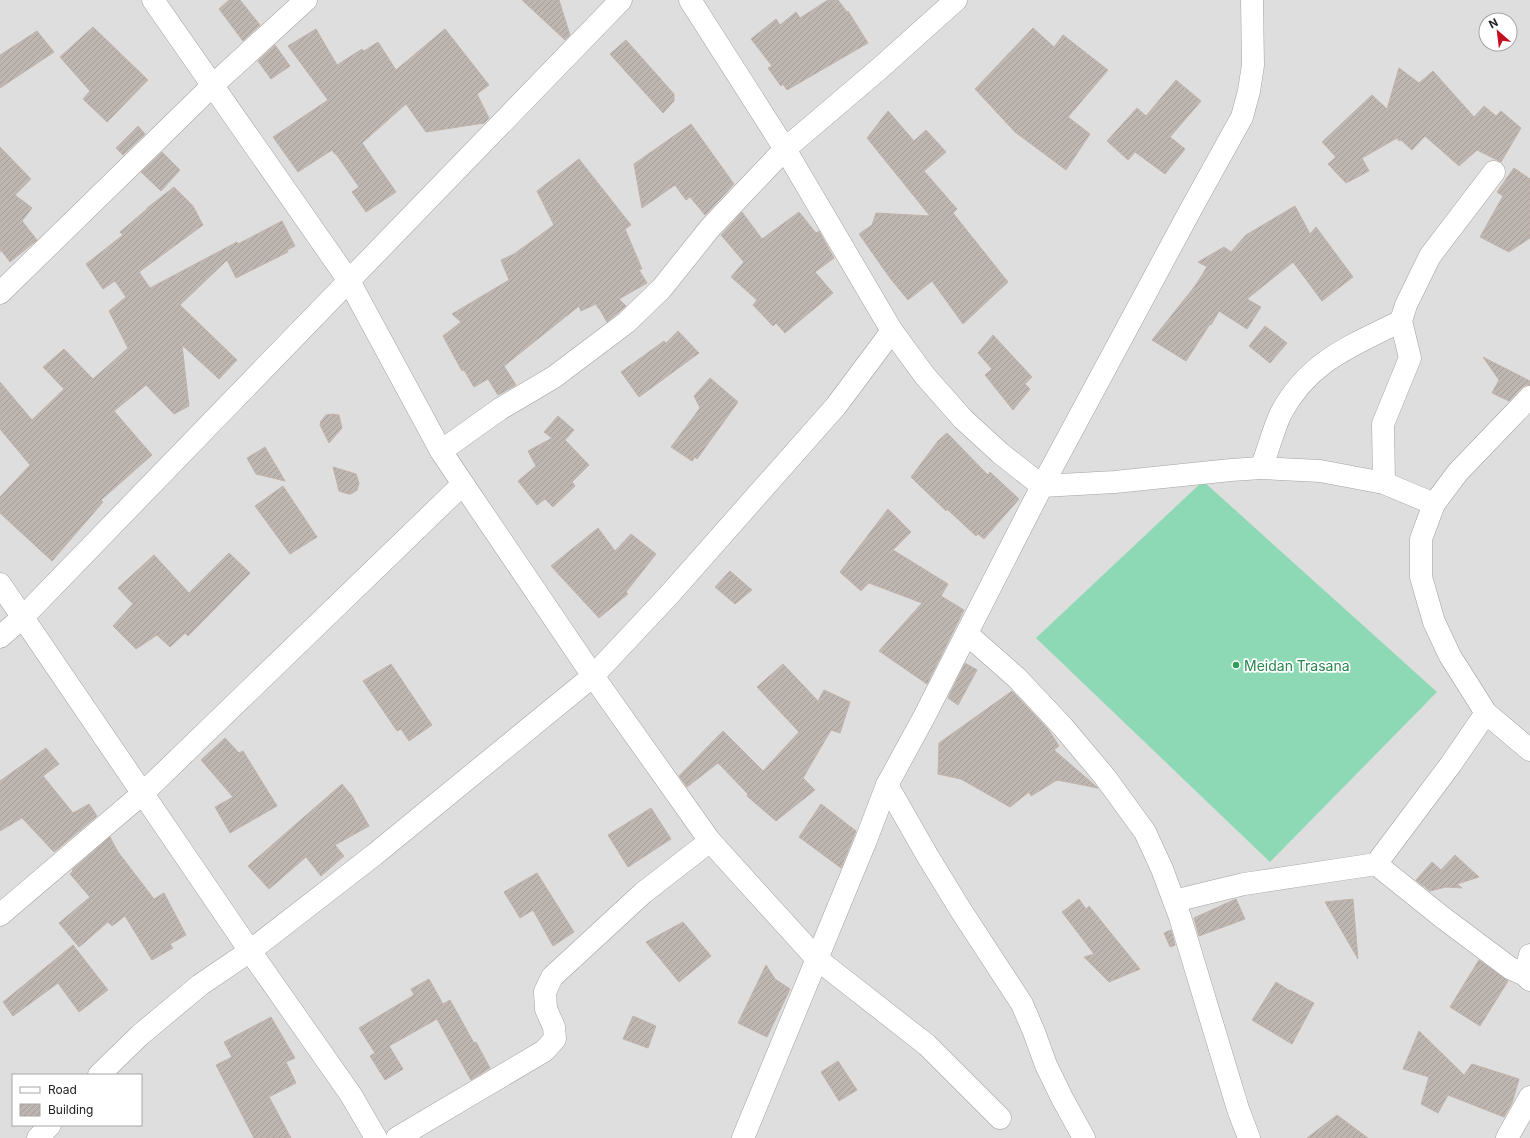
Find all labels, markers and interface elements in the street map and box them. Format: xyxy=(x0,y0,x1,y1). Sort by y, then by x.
north arrow xyxy=(1478,12,1518,52)
text: N xyxy=(1486,15,1500,31)
place label: Meidan Trasana xyxy=(1244,657,1350,674)
marker: Meidan Trasana xyxy=(1231,660,1241,670)
legend xyxy=(12,1074,142,1126)
text: Road xyxy=(48,1082,77,1097)
text: Building xyxy=(48,1102,93,1117)

